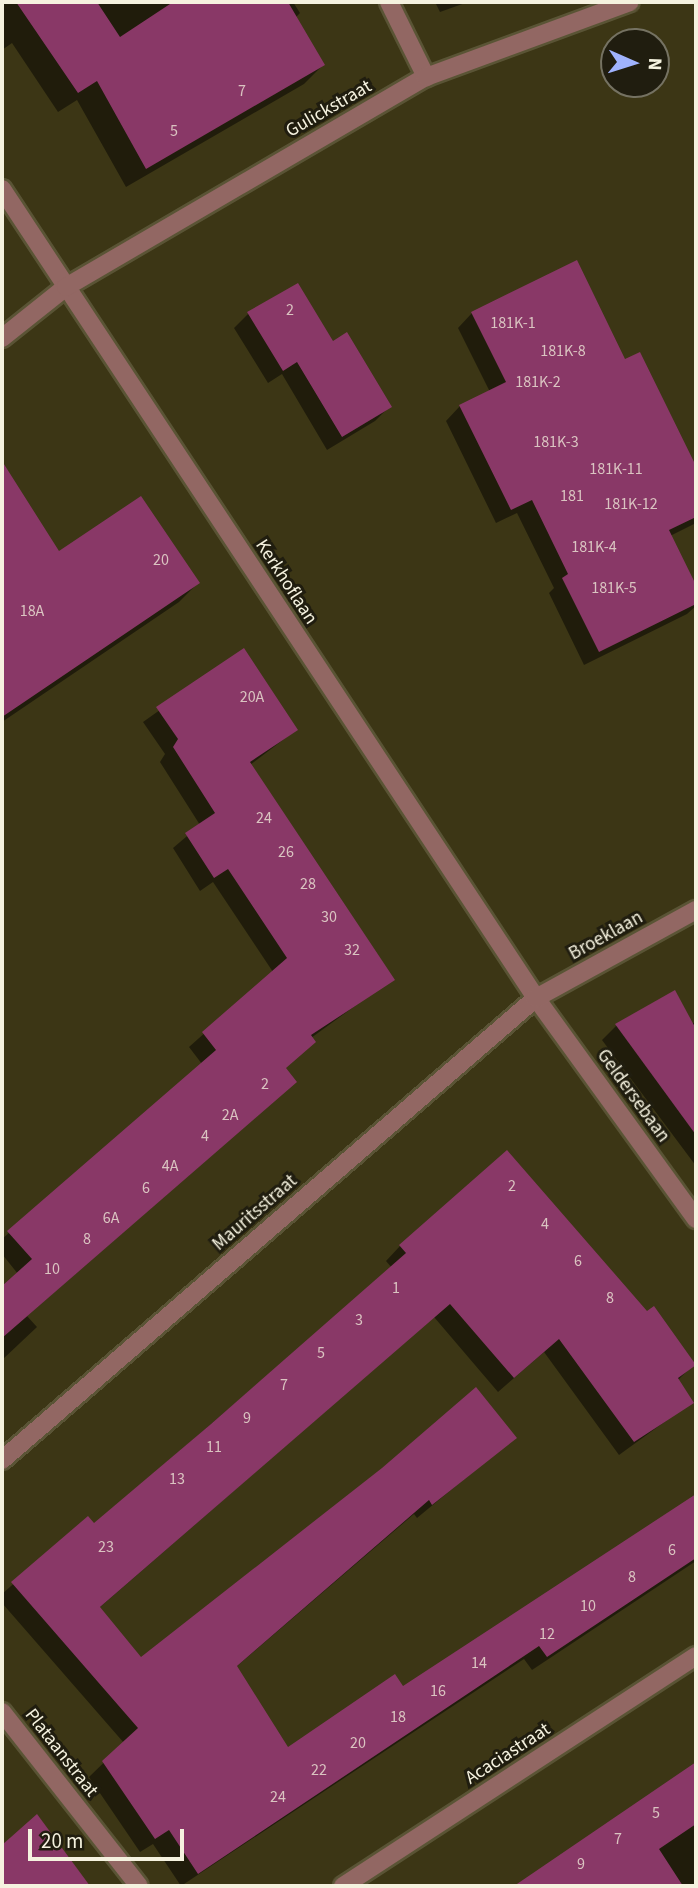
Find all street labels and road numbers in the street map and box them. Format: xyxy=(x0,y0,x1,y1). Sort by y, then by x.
street label: Gulickstraat xyxy=(282,75,376,143)
street label: Kerkhoflaan xyxy=(250,535,322,629)
street label: Broeklaan xyxy=(565,906,647,966)
street label: Geldersebaan xyxy=(592,1045,674,1147)
street label: Mauritsstraat xyxy=(208,1170,302,1256)
street label: Plataanstraat xyxy=(19,1704,103,1802)
street label: Acaciastraat xyxy=(461,1718,555,1790)

